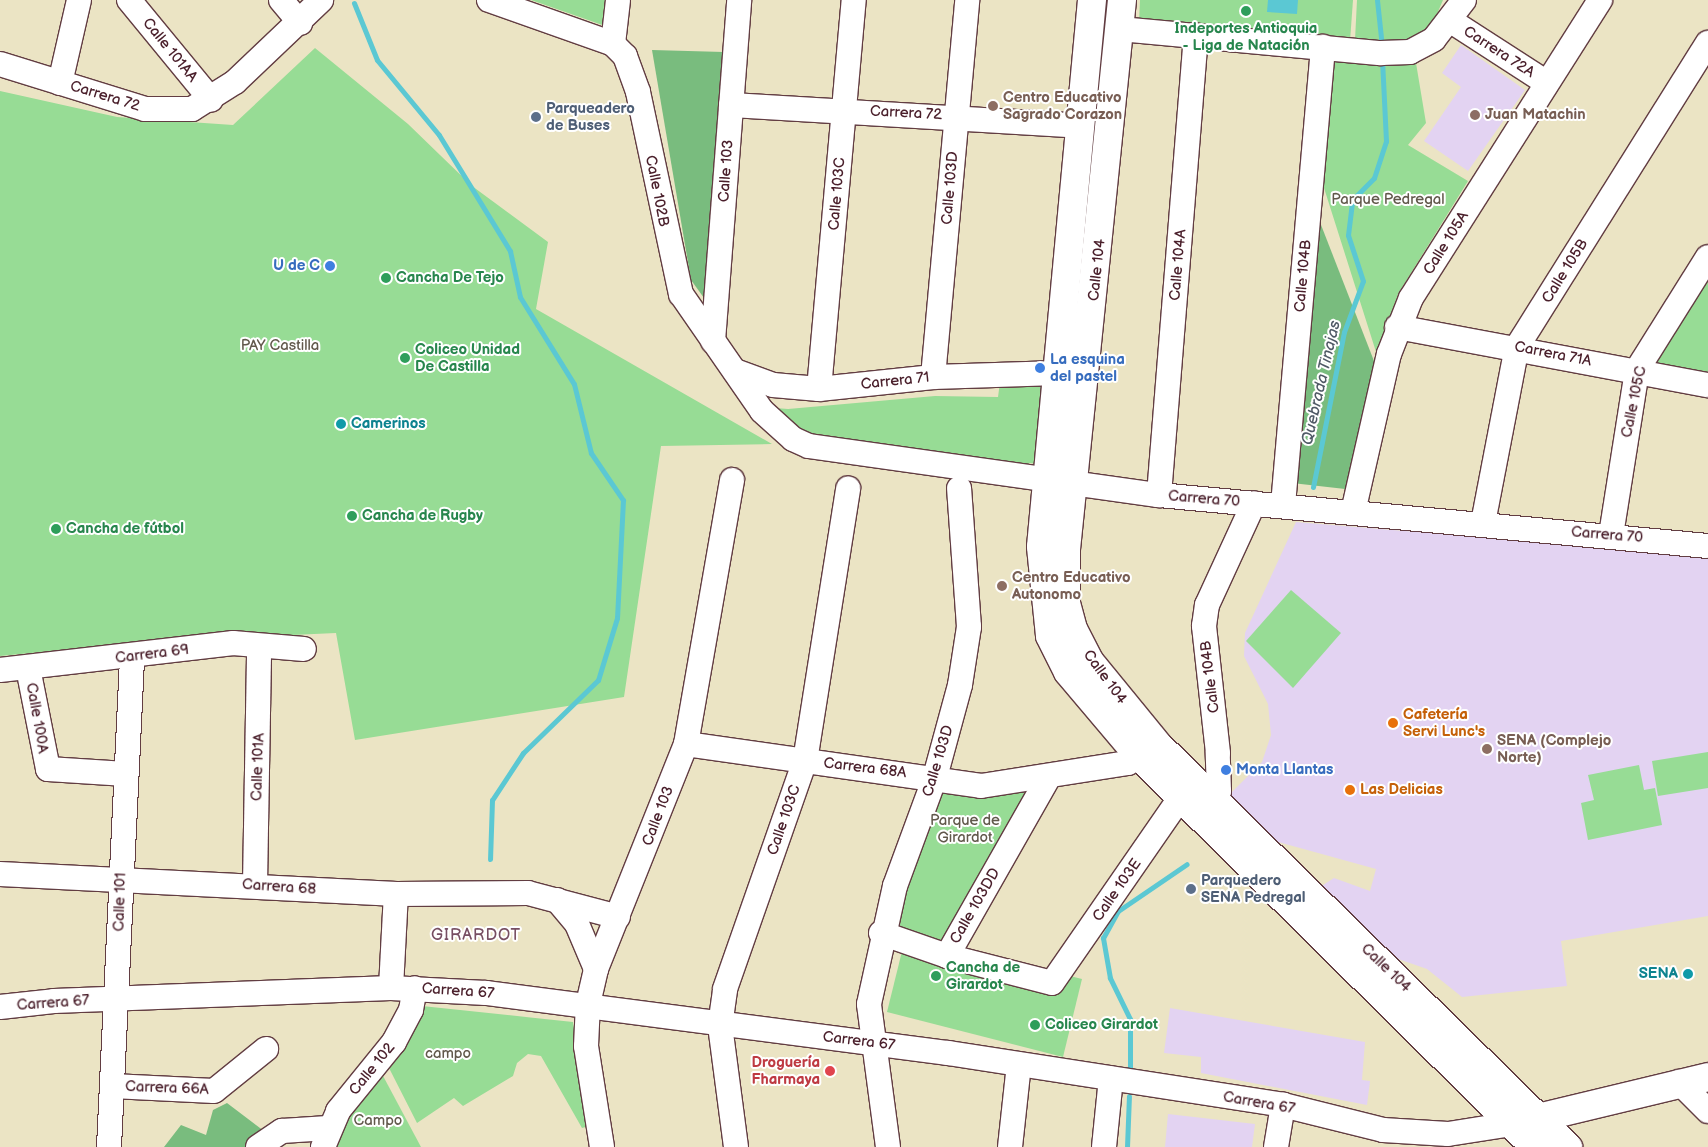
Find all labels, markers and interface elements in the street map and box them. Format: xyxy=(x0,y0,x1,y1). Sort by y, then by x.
marker: Indeportes Antioquia - Liga de Natación xyxy=(1240,5,1252,17)
street label: Calle 101AA xyxy=(139,14,201,86)
place label: Indeportes Antioquia - Liga de Natación xyxy=(1175,19,1317,54)
street label: Carrera 72A xyxy=(1460,22,1538,82)
street label: Carrera 72 xyxy=(68,77,142,115)
place label: Centro Educativo Sagrado Corazon xyxy=(1003,88,1122,123)
place label: Parqueadero de Buses xyxy=(546,99,635,134)
marker: Centro Educativo Sagrado Corazon xyxy=(987,100,999,112)
street label: Carrera 72 xyxy=(869,102,943,124)
place label: Juan Matachin xyxy=(1485,106,1586,124)
marker: Juan Matachin xyxy=(1469,109,1481,121)
marker: Parqueadero de Buses xyxy=(530,111,542,123)
street label: Calle 103 xyxy=(715,139,737,203)
street label: Calle 103D xyxy=(938,151,962,225)
street label: Calle 102B xyxy=(641,154,673,228)
street label: Calle 103C xyxy=(825,157,849,231)
park label: Parque Pedregal xyxy=(1331,191,1445,209)
street label: Calle 105A xyxy=(1420,208,1472,278)
street label: Calle 104A xyxy=(1166,229,1190,301)
street label: Calle 105B xyxy=(1538,236,1592,306)
street label: Calle 104 xyxy=(1085,238,1109,302)
street label: Calle 104B xyxy=(1291,239,1315,313)
place label: U de C xyxy=(273,257,320,275)
marker: U de C xyxy=(324,260,336,272)
place label: Cancha De Tejo xyxy=(396,269,504,287)
marker: Cancha De Tejo xyxy=(380,272,392,284)
water label: Quebrada Tinajas xyxy=(1298,319,1346,447)
park label: PAY Castilla xyxy=(241,337,319,355)
street label: Carrera 71A xyxy=(1513,338,1593,370)
place label: Coliceo Unidad De Castilla xyxy=(415,340,520,375)
place label: La esquina del pastel xyxy=(1050,350,1125,385)
marker: Coliceo Unidad De Castilla xyxy=(399,352,411,364)
marker: La esquina del pastel xyxy=(1034,362,1046,374)
street label: Calle 105C xyxy=(1618,365,1650,439)
street label: Carrera 71 xyxy=(860,368,930,394)
place label: Camerinos xyxy=(351,415,426,433)
marker: Camerinos xyxy=(335,418,347,430)
street label: Carrera 70 xyxy=(1167,487,1241,511)
place label: Cancha de Rugby xyxy=(362,507,483,525)
marker: Cancha de Rugby xyxy=(346,510,358,522)
place label: Cancha de fútbol xyxy=(66,520,184,538)
marker: Cancha de fútbol xyxy=(50,523,62,535)
street label: Carrera 70 xyxy=(1570,523,1644,547)
place label: Centro Educativo Autonomo xyxy=(1012,568,1130,603)
marker: Centro Educativo Autonomo xyxy=(996,580,1008,592)
street label: Calle 104B xyxy=(1197,640,1223,714)
street label: Carrera 69 xyxy=(114,641,190,667)
street label: Calle 104 xyxy=(1079,646,1131,708)
street label: Calle 100A xyxy=(22,681,52,755)
place label: Cafetería Servi Lunc's xyxy=(1403,705,1485,740)
marker: Cafetería Servi Lunc's xyxy=(1387,717,1399,729)
street label: Calle 103D xyxy=(919,723,957,799)
place label: SENA (Complejo Norte) xyxy=(1497,731,1611,766)
street label: Calle 101A xyxy=(248,733,268,801)
marker: SENA (Complejo Norte) xyxy=(1481,743,1493,755)
street label: Carrera 68A xyxy=(823,754,907,782)
place label: Monta Llantas xyxy=(1236,761,1333,779)
marker: Monta Llantas xyxy=(1220,764,1232,776)
place label: Las Delicias xyxy=(1360,781,1443,799)
street label: Calle 103C xyxy=(764,782,804,858)
street label: Calle 103 xyxy=(638,784,678,848)
marker: Las Delicias xyxy=(1344,784,1356,796)
park label: Parque de Girardot xyxy=(930,811,1000,846)
street label: Calle 103E xyxy=(1089,855,1145,925)
street label: Calle 103DD xyxy=(946,865,1004,947)
place label: Parquedero SENA Pedregal xyxy=(1201,871,1306,906)
street label: Calle 101 xyxy=(110,872,130,932)
street label: Carrera 68 xyxy=(241,875,317,899)
marker: Parquedero SENA Pedregal xyxy=(1185,883,1197,895)
district label: GIRARDOT xyxy=(430,926,522,946)
street label: Calle 104 xyxy=(1357,940,1415,996)
place label: Cancha de Girardot xyxy=(946,958,1020,993)
place label: SENA xyxy=(1639,965,1678,983)
marker: SENA xyxy=(1682,968,1694,980)
marker: Cancha de Girardot xyxy=(930,970,942,982)
street label: Carrera 67 xyxy=(421,979,495,1003)
street label: Carrera 67 xyxy=(16,991,90,1015)
place label: Coliceo Girardot xyxy=(1045,1016,1158,1034)
marker: Coliceo Girardot xyxy=(1029,1019,1041,1031)
street label: Carrera 67 xyxy=(822,1028,896,1054)
street label: Calle 102 xyxy=(345,1039,399,1099)
park label: campo xyxy=(425,1045,471,1063)
place label: Droguería Fharmaya xyxy=(751,1053,820,1088)
marker: Droguería Fharmaya xyxy=(824,1065,836,1077)
street label: Carrera 66A xyxy=(125,1078,209,1098)
street label: Carrera 67 xyxy=(1222,1088,1296,1118)
park label: Campo xyxy=(354,1112,402,1130)

